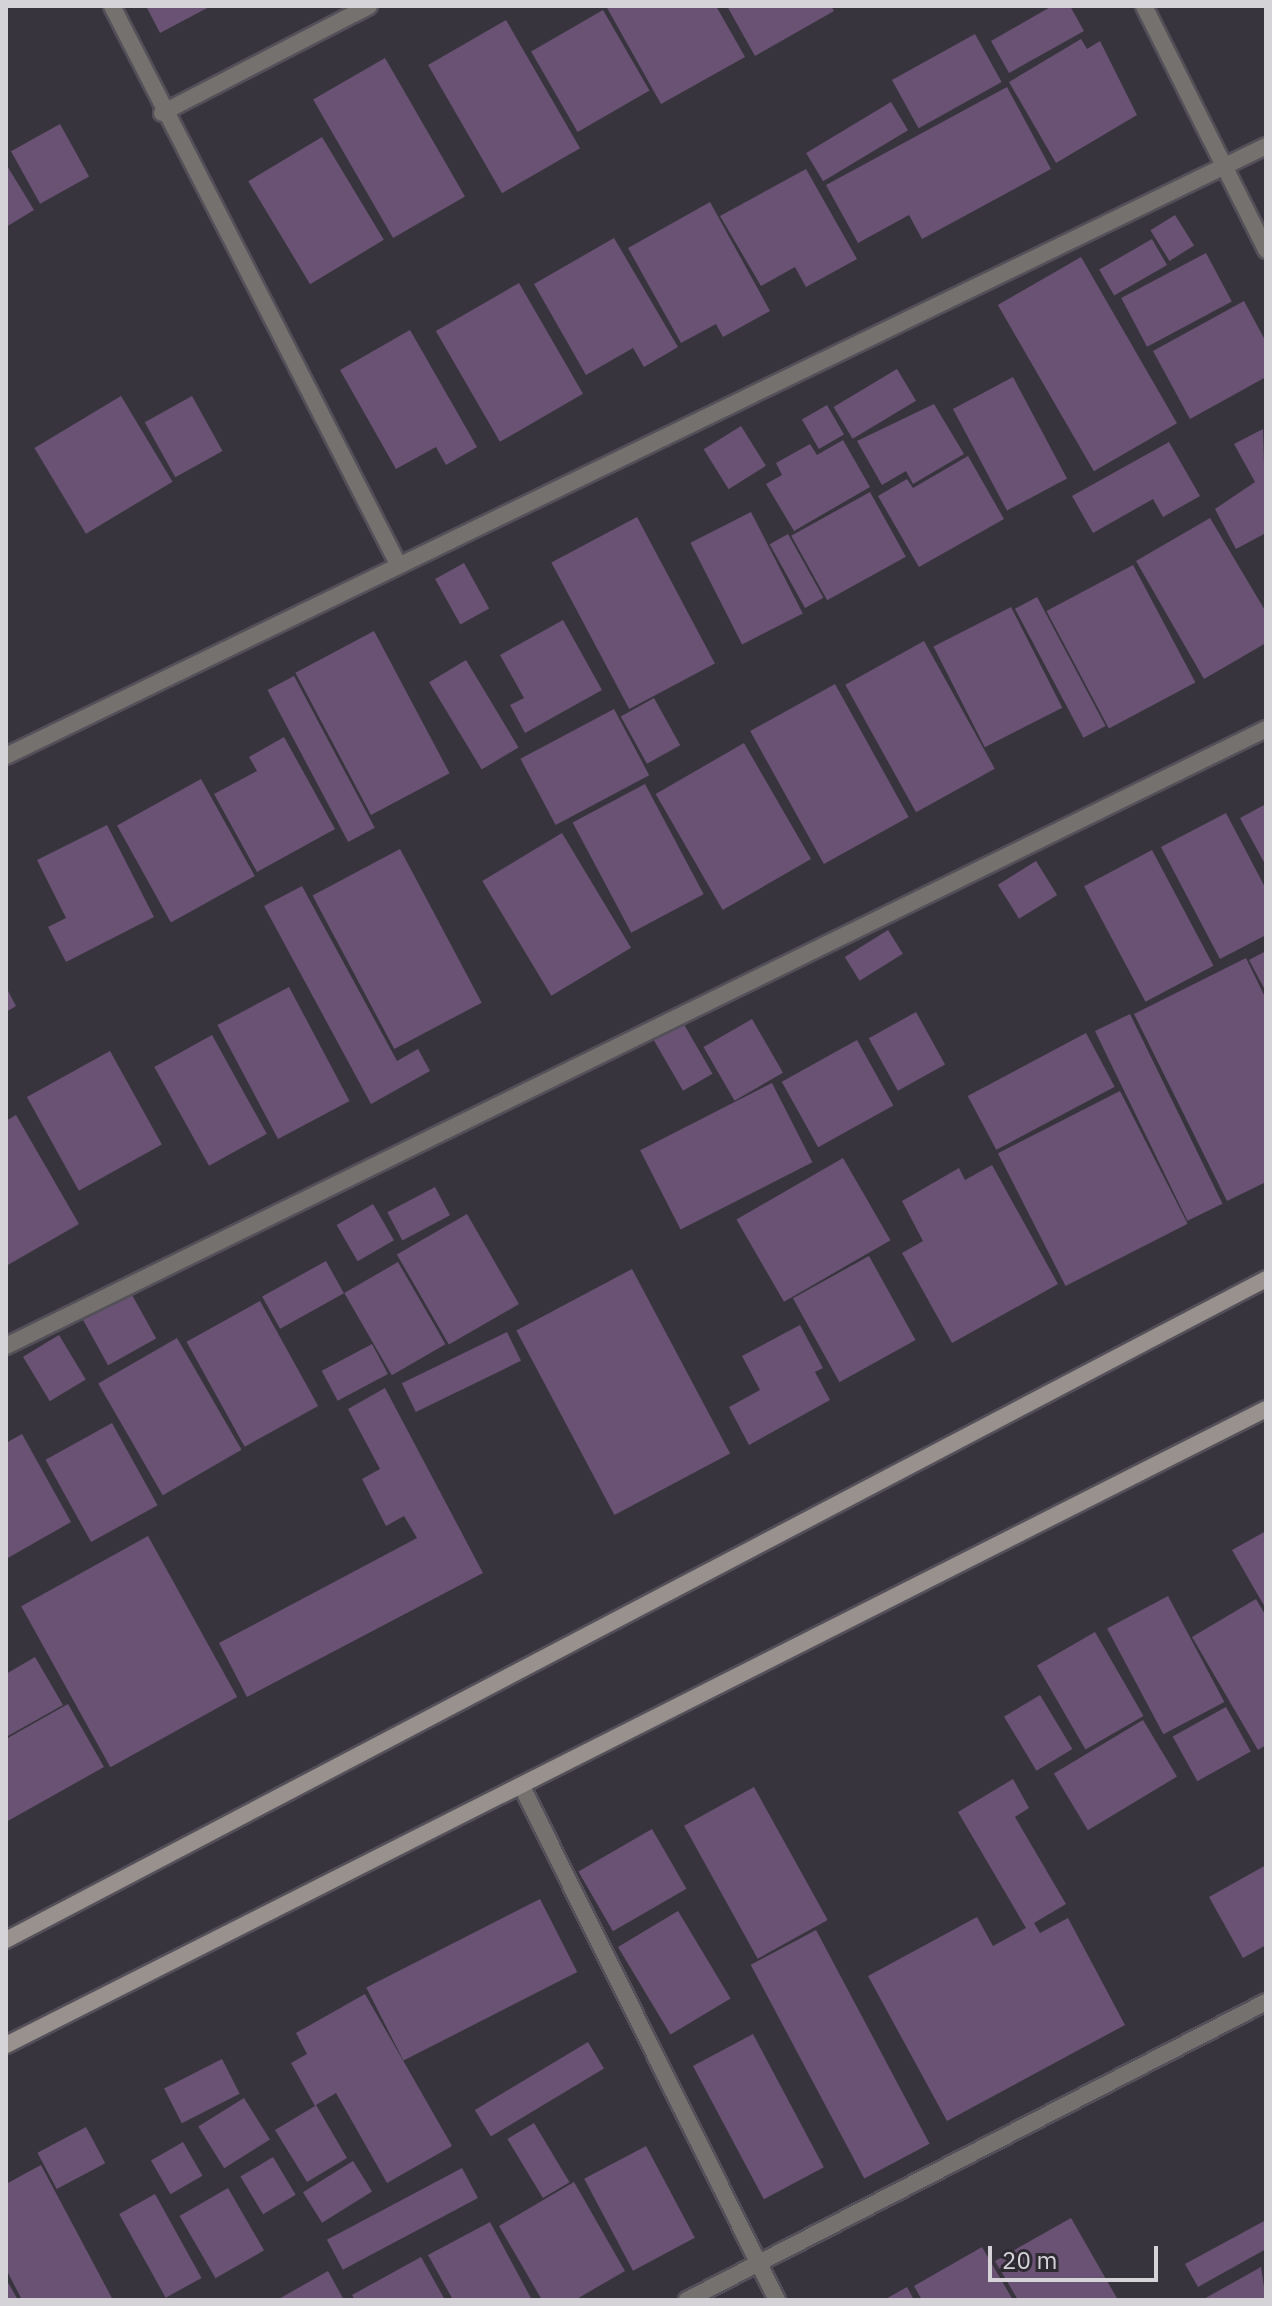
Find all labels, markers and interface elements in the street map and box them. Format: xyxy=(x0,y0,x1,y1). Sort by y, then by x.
scale bar xyxy=(992,2230,1162,2280)
text: 20 m xyxy=(1002,2244,1057,2276)

